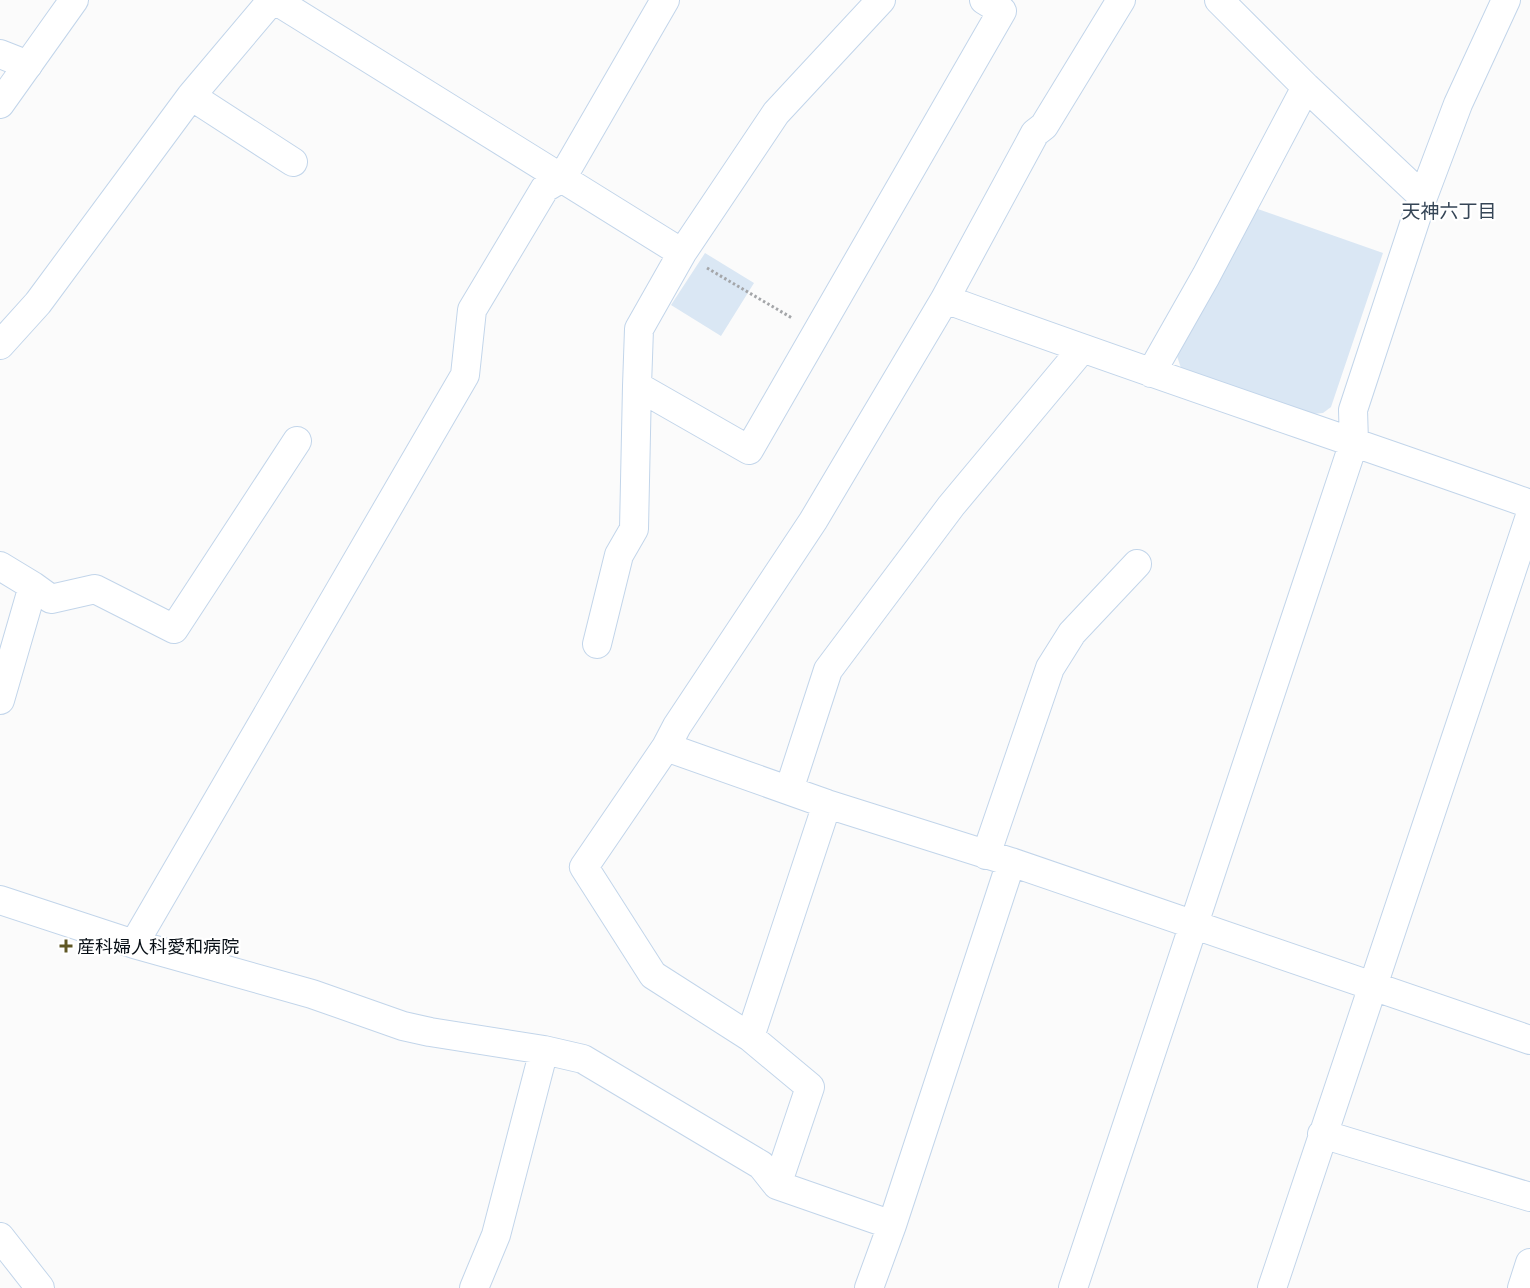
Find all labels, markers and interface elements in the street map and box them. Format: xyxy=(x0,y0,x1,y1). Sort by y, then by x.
district label: 天神六丁目 xyxy=(1401,199,1497,223)
place label: 産科婦人科愛和病院 xyxy=(77,935,239,958)
marker: 産科婦人科愛和病院 xyxy=(59,939,73,953)

